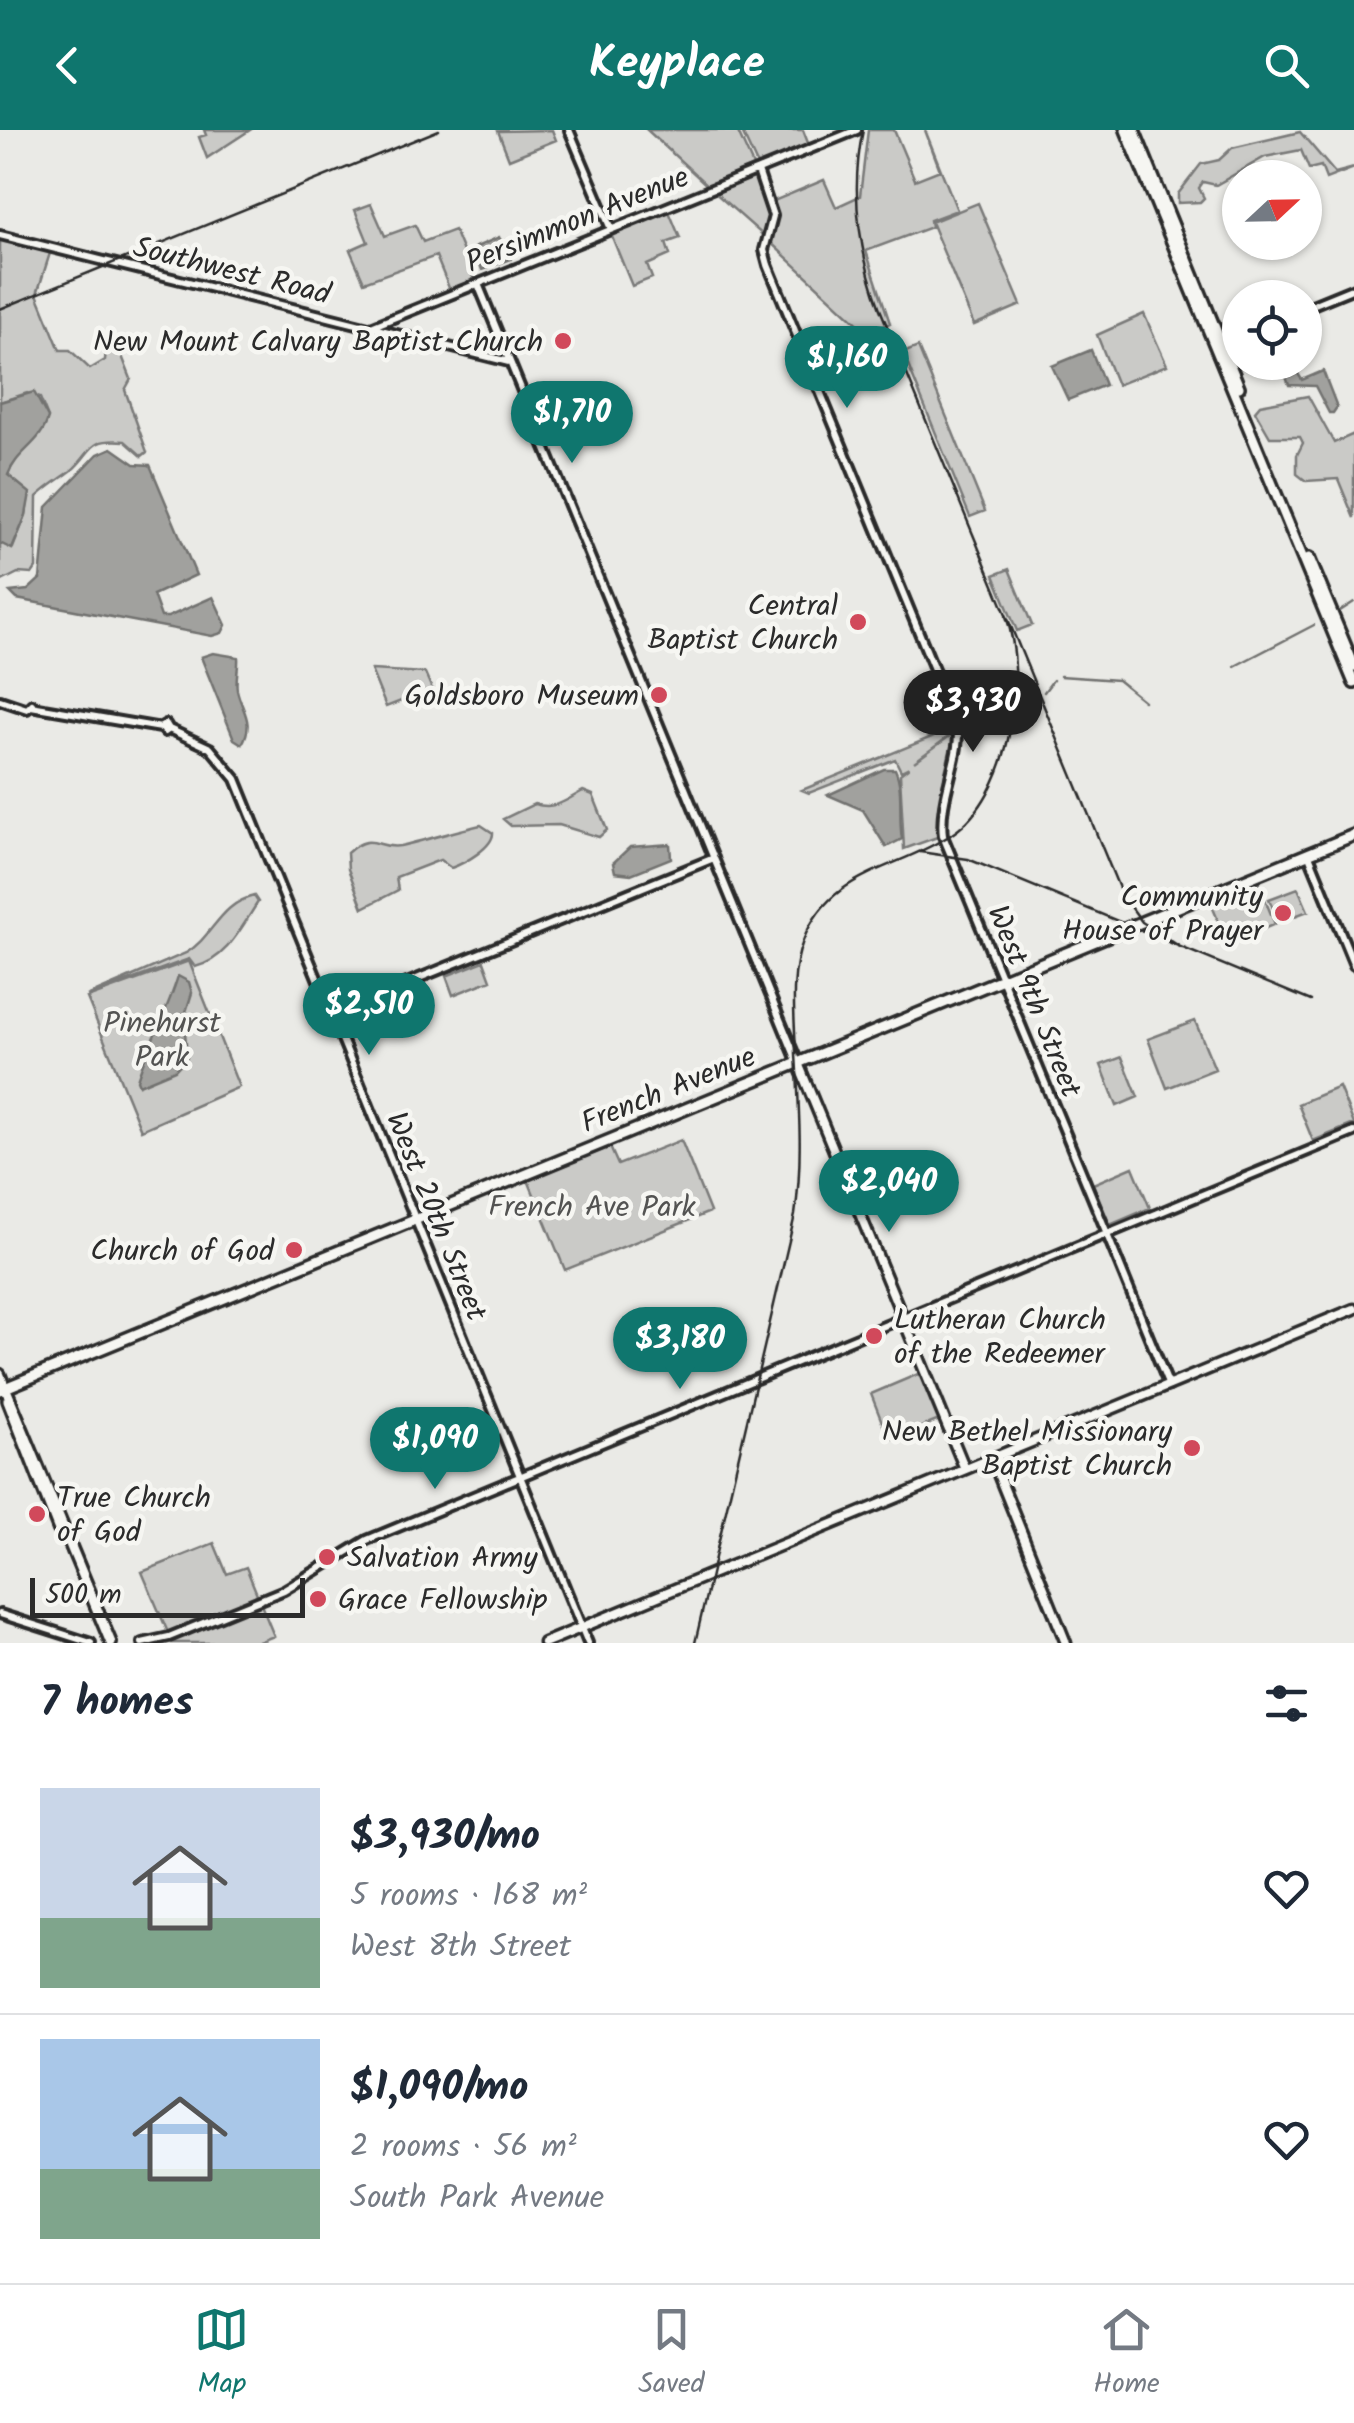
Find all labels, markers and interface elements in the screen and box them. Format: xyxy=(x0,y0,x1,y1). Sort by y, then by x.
text: Keyplace xyxy=(589,29,765,101)
icon: back xyxy=(40,38,95,93)
icon: search xyxy=(1259,38,1314,93)
street label: Persimmon Avenue xyxy=(459,154,697,288)
north arrow xyxy=(1222,160,1322,260)
map controls xyxy=(1222,160,1322,380)
street label: Southwest Road xyxy=(128,224,336,320)
button: locate xyxy=(1222,280,1322,380)
place label: New Mount Calvary Baptist Church xyxy=(93,319,543,367)
pin: $1,160 xyxy=(766,326,928,411)
marker: New Mount Calvary Baptist Church xyxy=(552,330,574,352)
text: $1,160 xyxy=(807,333,887,384)
pin: $1,710 xyxy=(491,381,653,466)
text: $1,710 xyxy=(533,388,611,439)
place label: Central Baptist Church xyxy=(647,583,838,665)
marker: Central Baptist Church xyxy=(847,611,869,633)
pin: $3,930 xyxy=(892,670,1054,755)
place label: Goldsboro Museum xyxy=(404,673,639,721)
text: $3,930 xyxy=(926,677,1020,728)
marker: Goldsboro Museum xyxy=(648,684,670,706)
place label: Community House of Prayer xyxy=(1062,874,1265,956)
street label: West 9th Street xyxy=(973,898,1094,1106)
marker: Community House of Prayer xyxy=(1272,902,1294,924)
pin: $2,510 xyxy=(288,973,450,1058)
text: $2,510 xyxy=(325,980,413,1031)
park label: Pinehurst Park xyxy=(103,1000,221,1082)
street label: French Avenue xyxy=(574,1034,763,1148)
street label: West 20th Street xyxy=(371,1105,499,1329)
pin: $2,040 xyxy=(808,1150,970,1235)
text: $2,040 xyxy=(841,1157,937,1208)
park label: French Ave Park xyxy=(488,1184,697,1232)
place label: Church of God xyxy=(90,1228,275,1276)
marker: Church of God xyxy=(283,1239,305,1261)
place label: Lutheran Church of the Redeemer xyxy=(894,1297,1106,1379)
pin: $3,180 xyxy=(599,1307,761,1392)
text: $3,180 xyxy=(635,1314,725,1365)
marker: Lutheran Church of the Redeemer xyxy=(863,1325,885,1347)
pin: $1,090 xyxy=(354,1407,516,1492)
place label: New Bethel Missionary Baptist Church xyxy=(882,1409,1173,1491)
text: $1,090 xyxy=(392,1414,478,1465)
marker: New Bethel Missionary Baptist Church xyxy=(1181,1437,1203,1459)
place label: True Church of God xyxy=(57,1475,211,1557)
marker: True Church of God xyxy=(26,1503,48,1525)
place label: Salvation Army xyxy=(347,1535,538,1583)
marker: Salvation Army xyxy=(316,1546,338,1568)
scale bar xyxy=(30,1573,305,1618)
text: 500 m xyxy=(45,1573,122,1618)
place label: Grace Fellowship xyxy=(338,1577,547,1625)
marker: Grace Fellowship xyxy=(307,1588,329,1610)
text: 7 homes xyxy=(40,1670,193,1737)
icon: filters xyxy=(1259,1676,1314,1731)
text: $3,930/mo xyxy=(350,1804,540,1871)
icon: home xyxy=(120,1828,240,1948)
icon: heart xyxy=(1259,1861,1314,1916)
text: 5 rooms · 168 m² xyxy=(350,1871,587,1922)
text: West 8th Street xyxy=(350,1922,571,1973)
text: $1,090/mo xyxy=(350,2055,528,2122)
icon: home xyxy=(120,2079,240,2199)
icon: heart xyxy=(1259,2112,1314,2167)
text: 2 rooms · 56 m² xyxy=(350,2122,577,2173)
text: South Park Avenue xyxy=(350,2173,604,2224)
tab: Map xyxy=(194,2302,249,2407)
tab: Saved xyxy=(638,2302,705,2407)
tab: Home xyxy=(1093,2302,1160,2407)

